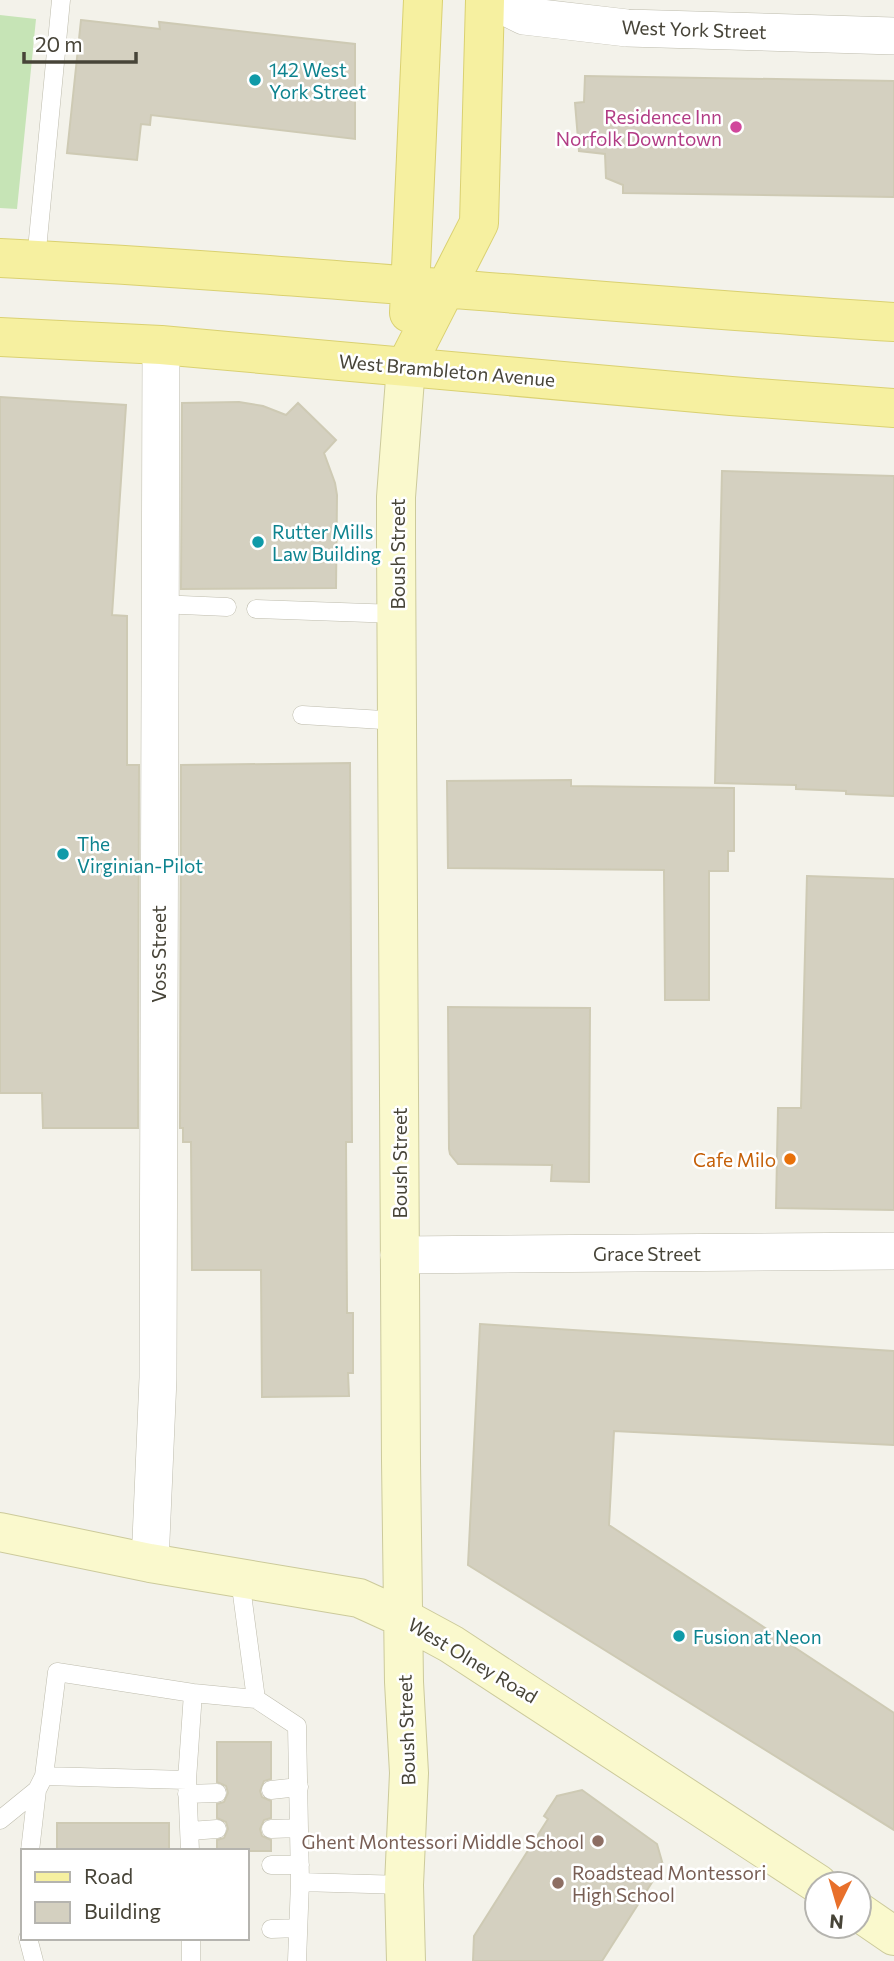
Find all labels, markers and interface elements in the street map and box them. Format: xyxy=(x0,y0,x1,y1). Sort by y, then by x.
street label: West York Street xyxy=(621,15,767,43)
scale bar xyxy=(24,21,136,65)
text: 20 m xyxy=(35,31,83,56)
place label: 142 West York Street xyxy=(269,58,366,103)
marker: 142 West York Street xyxy=(247,72,263,88)
place label: Residence Inn Norfolk Downtown xyxy=(556,105,722,150)
marker: Residence Inn Norfolk Downtown xyxy=(728,119,744,135)
street label: West Brambleton Avenue xyxy=(338,349,556,391)
street label: Boush Street xyxy=(386,498,409,610)
place label: Rutter Mills Law Building xyxy=(272,520,381,565)
marker: Rutter Mills Law Building xyxy=(250,534,266,550)
place label: The Virginian-Pilot xyxy=(77,832,203,877)
marker: The Virginian-Pilot xyxy=(55,846,71,862)
street label: Voss Street xyxy=(147,905,170,1003)
street label: Boush Street xyxy=(388,1107,411,1219)
place label: Cafe Milo xyxy=(693,1148,776,1171)
marker: Cafe Milo xyxy=(782,1151,798,1167)
street label: Grace Street xyxy=(593,1242,701,1265)
street label: West Olney Road xyxy=(404,1612,542,1708)
place label: Fusion at Neon xyxy=(693,1625,822,1648)
marker: Fusion at Neon xyxy=(671,1628,687,1644)
street label: Boush Street xyxy=(393,1674,419,1786)
place label: Ghent Montessori Middle School xyxy=(302,1830,584,1853)
marker: Ghent Montessori Middle School xyxy=(590,1833,606,1849)
legend xyxy=(21,1849,248,1940)
place label: Roadstead Montessori High School xyxy=(572,1861,766,1906)
text: Road xyxy=(84,1863,133,1888)
north arrow xyxy=(803,1870,873,1940)
marker: Roadstead Montessori High School xyxy=(550,1875,566,1891)
text: Building xyxy=(84,1898,161,1923)
text: N xyxy=(828,1910,845,1935)

